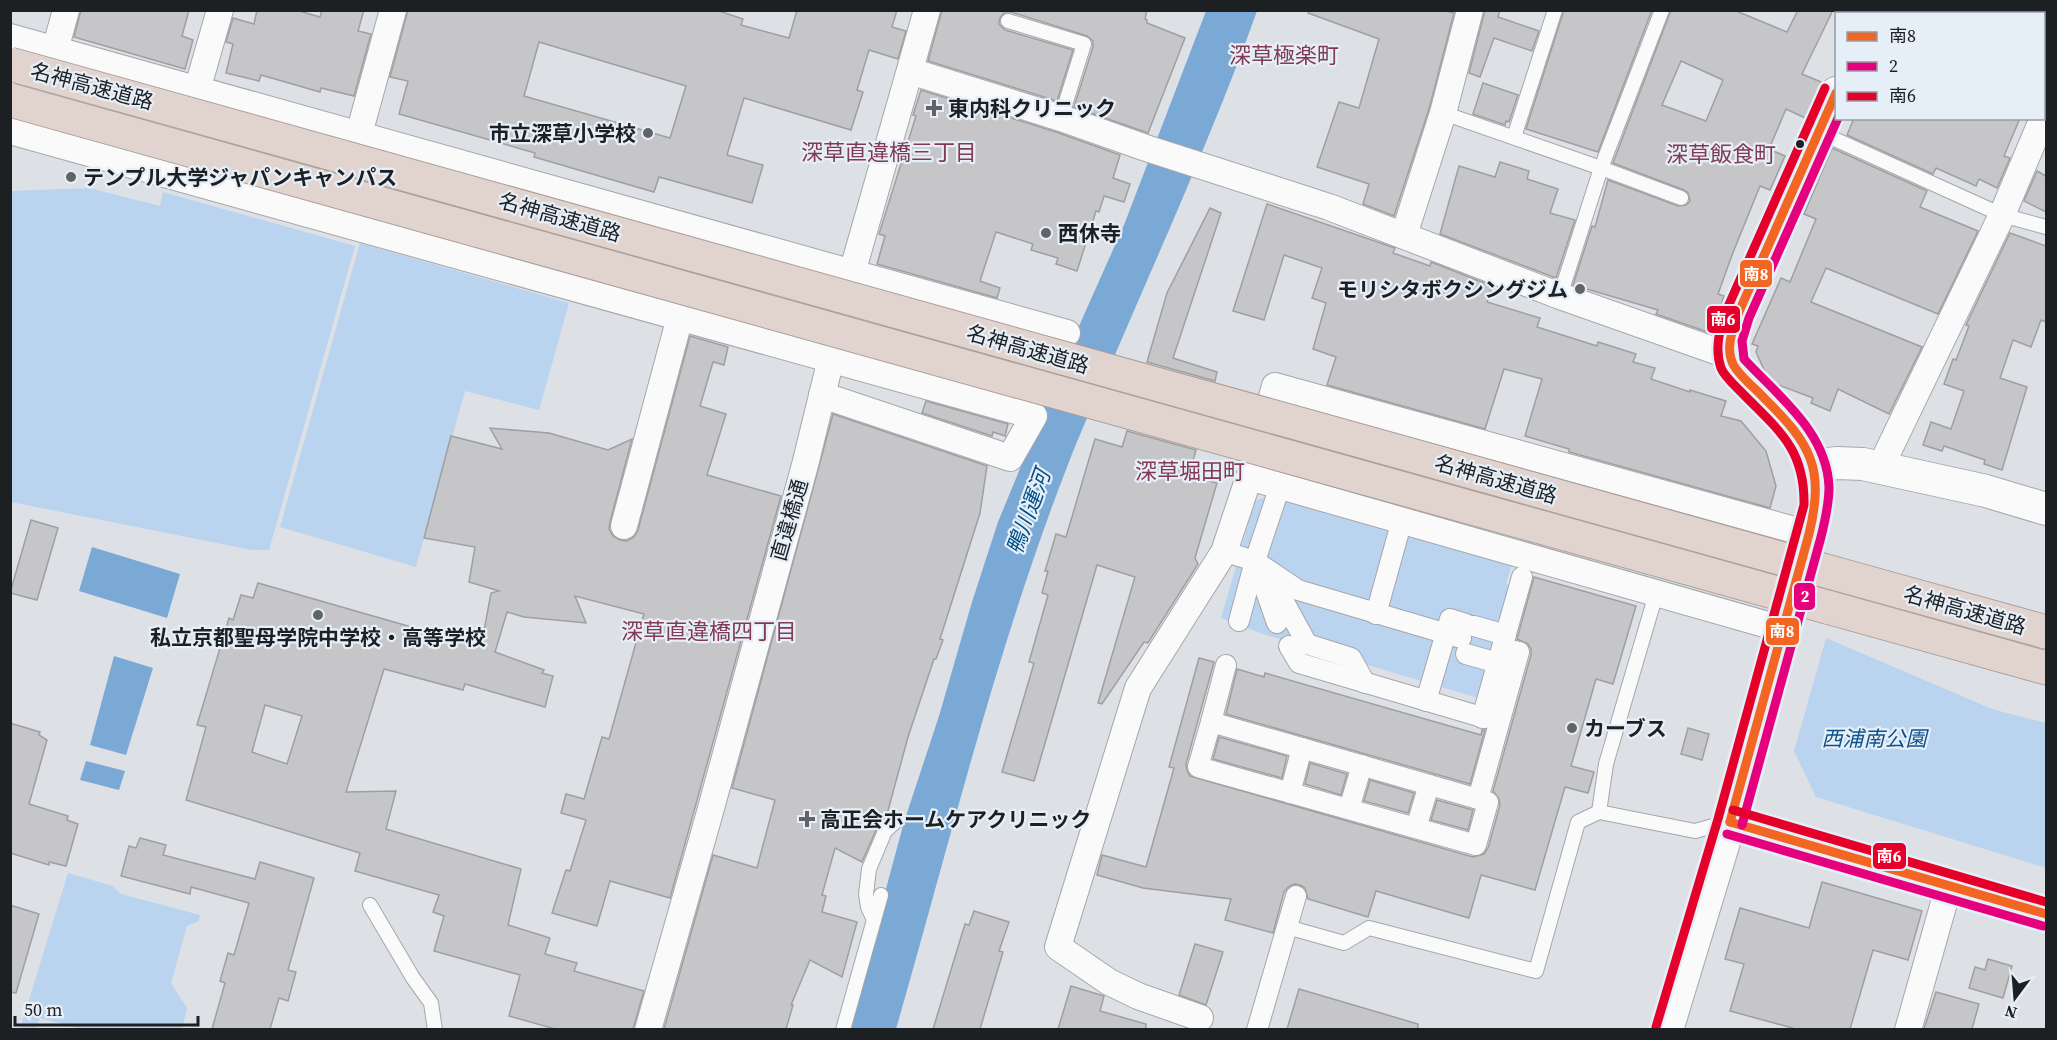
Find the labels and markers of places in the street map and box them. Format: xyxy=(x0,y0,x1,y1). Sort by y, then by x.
place label: 東内科クリニック xyxy=(948,94,1116,123)
marker: 東内科クリニック xyxy=(925,99,943,117)
place label: 市立深草小学校 xyxy=(489,119,636,148)
marker: 市立深草小学校 xyxy=(641,126,655,140)
unlabelled marker xyxy=(1794,138,1806,150)
place label: テンプル大学ジャパンキャンパス xyxy=(83,163,397,192)
marker: テンプル大学ジャパンキャンパス xyxy=(64,170,78,184)
place label: 西休寺 xyxy=(1058,219,1121,248)
marker: 西休寺 xyxy=(1039,226,1053,240)
place label: モリシタボクシングジム xyxy=(1337,275,1568,304)
marker: モリシタボクシングジム xyxy=(1573,282,1587,296)
marker: 私立京都聖母学院中学校・高等学校 xyxy=(311,608,325,622)
place label: 私立京都聖母学院中学校・高等学校 xyxy=(150,623,486,652)
place label: カーブス xyxy=(1584,714,1667,743)
marker: カーブス xyxy=(1565,721,1579,735)
place label: 高正会ホームケアクリニック xyxy=(820,805,1091,834)
marker: 高正会ホームケアクリニック xyxy=(798,810,816,828)

